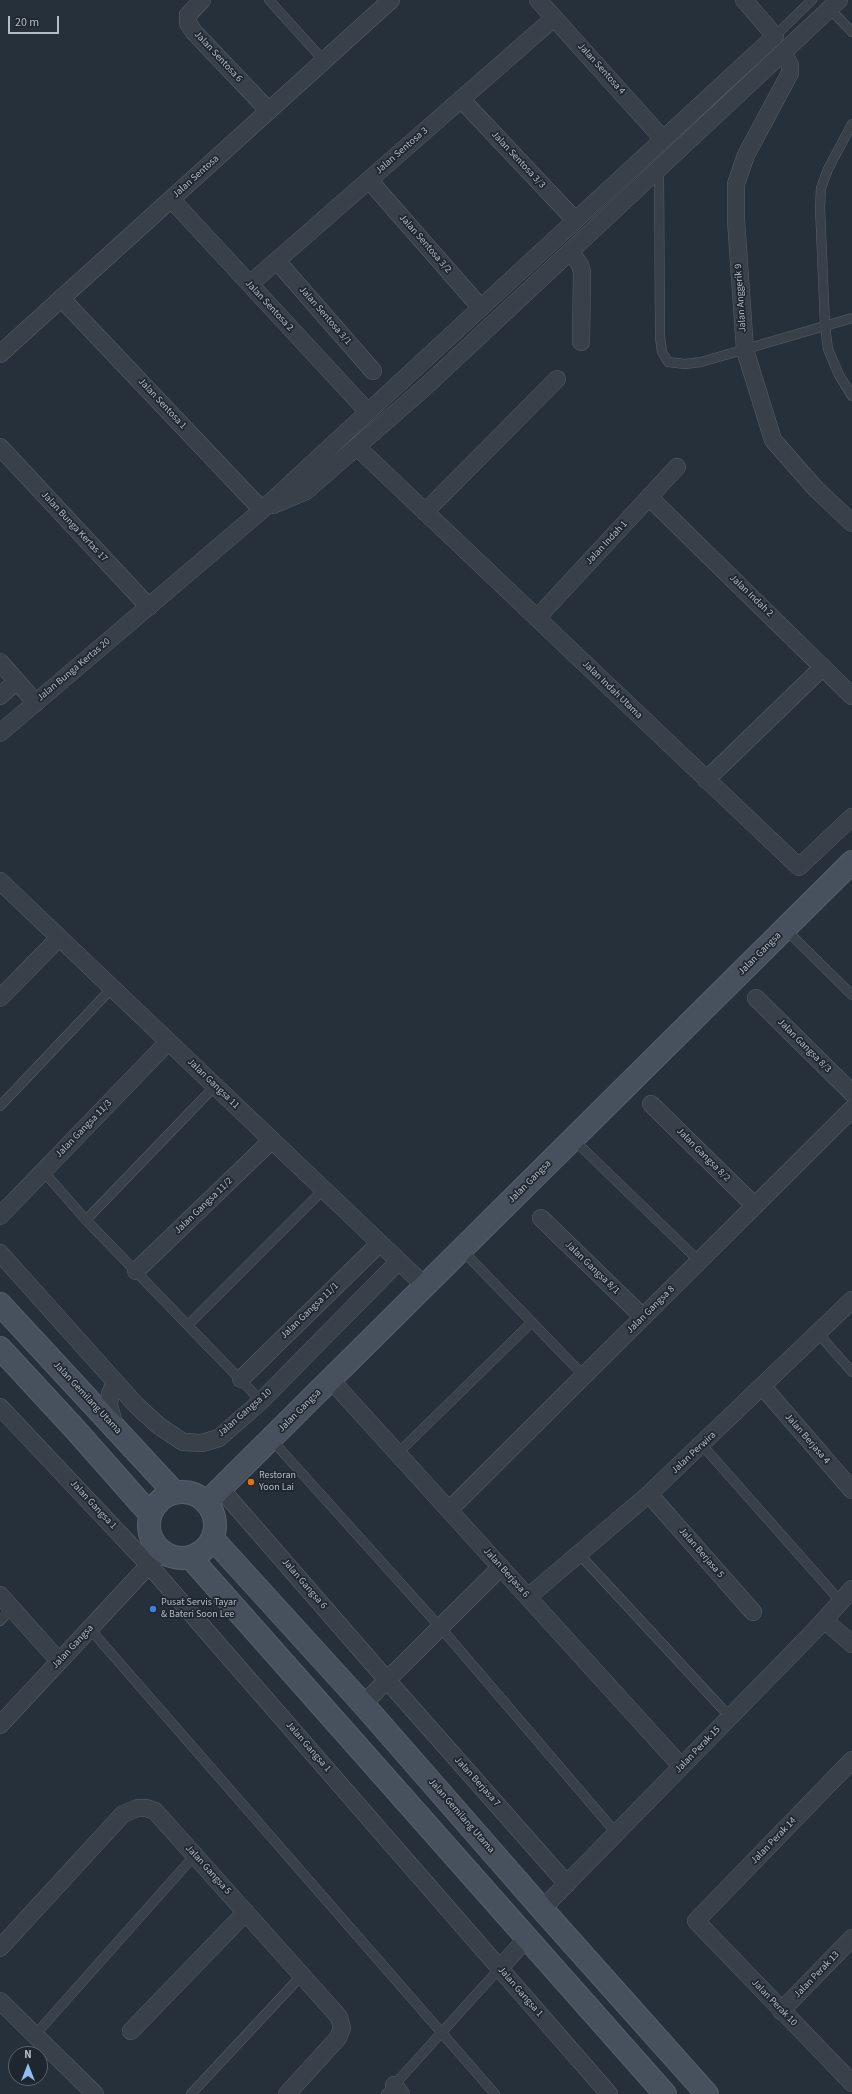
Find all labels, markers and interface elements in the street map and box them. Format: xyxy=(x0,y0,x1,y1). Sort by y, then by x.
scale bar xyxy=(10,8,61,34)
text: 20 m xyxy=(15,14,39,31)
street label: Jalan Sentosa 6 xyxy=(191,29,245,85)
street label: Jalan Sentosa 4 xyxy=(575,41,627,97)
street label: Jalan Sentosa 3 xyxy=(373,125,431,177)
street label: Jalan Sentosa 3/3 xyxy=(488,129,548,191)
street label: Jalan Sentosa xyxy=(170,153,222,201)
street label: Jalan Sentosa 3/2 xyxy=(396,212,454,276)
street label: Jalan Anggerik 9 xyxy=(733,263,749,333)
street label: Jalan Sentosa 2 xyxy=(242,278,296,334)
street label: Jalan Sentosa 3/1 xyxy=(296,284,354,348)
street label: Jalan Sentosa 1 xyxy=(135,376,189,432)
street label: Jalan Bunga Kertas 17 xyxy=(38,489,110,565)
street label: Jalan Indah 1 xyxy=(584,518,630,568)
street label: Jalan Indah 2 xyxy=(727,572,775,620)
street label: Jalan Bunga Kertas 20 xyxy=(35,636,113,704)
street label: Jalan Indah Utama xyxy=(579,658,645,722)
street label: Jalan Gangsa xyxy=(736,930,784,978)
street label: Jalan Gangsa 8/3 xyxy=(775,1017,833,1075)
street label: Jalan Gangsa 11 xyxy=(184,1056,242,1112)
street label: Jalan Gangsa 11/3 xyxy=(53,1097,115,1161)
street label: Jalan Gangsa 8/2 xyxy=(674,1126,732,1184)
street label: Jalan Gangsa xyxy=(506,1158,554,1206)
street label: Jalan Gangsa 11/2 xyxy=(172,1175,236,1237)
street label: Jalan Gangsa 8/1 xyxy=(562,1239,622,1297)
street label: Jalan Gangsa 11/1 xyxy=(278,1280,342,1342)
street label: Jalan Gangsa 8 xyxy=(625,1284,677,1336)
street label: Jalan Gemilang Utama xyxy=(50,1359,124,1437)
street label: Jalan Gangsa 10 xyxy=(215,1386,275,1440)
street label: Jalan Gangsa xyxy=(276,1387,324,1435)
street label: Jalan Berjasa 4 xyxy=(782,1411,832,1467)
street label: Jalan Perwira xyxy=(669,1429,719,1477)
place label: Restoran Yoon Lai xyxy=(259,1470,296,1494)
marker: Restoran Yoon Lai xyxy=(246,1477,256,1487)
street label: Jalan Gangsa 1 xyxy=(67,1478,119,1532)
street label: Jalan Berjasa 5 xyxy=(676,1525,726,1581)
street label: Jalan Berjasa 6 xyxy=(480,1546,532,1600)
street label: Jalan Gangsa 6 xyxy=(279,1556,329,1612)
place label: Pusat Servis Tayar & Bateri Soon Lee xyxy=(161,1597,237,1620)
marker: Pusat Servis Tayar & Bateri Soon Lee xyxy=(148,1604,158,1614)
street label: Jalan Gangsa xyxy=(50,1622,96,1672)
street label: Jalan Gangsa 1 xyxy=(283,1719,333,1775)
street label: Jalan Perak 15 xyxy=(673,1724,723,1776)
street label: Jalan Berjasa 7 xyxy=(451,1755,503,1809)
street label: Jalan Gemilang Utama xyxy=(425,1776,497,1856)
street label: Jalan Perak 14 xyxy=(749,1815,799,1867)
street label: Jalan Gangsa 5 xyxy=(183,1843,233,1897)
street label: Jalan Perak 13 xyxy=(792,1949,842,2001)
street label: Jalan Gangsa 1 xyxy=(495,1964,545,2020)
street label: Jalan Perak 10 xyxy=(749,1977,799,2029)
north arrow xyxy=(8,2046,48,2086)
text: N xyxy=(24,2047,32,2062)

